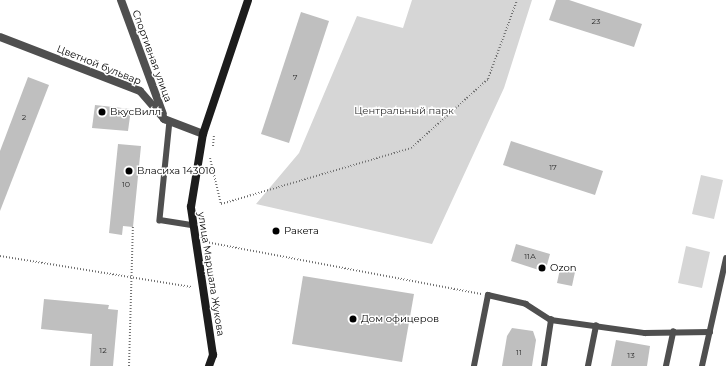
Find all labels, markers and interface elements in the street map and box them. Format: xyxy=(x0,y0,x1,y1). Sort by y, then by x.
street label: Спортивная улица xyxy=(130,8,174,104)
house number: 23 xyxy=(591,17,601,27)
street label: Цветной бульвар xyxy=(55,43,143,87)
house number: 7 xyxy=(293,73,297,83)
park label: Центральный парк xyxy=(354,105,454,117)
place label: ВкусВилл xyxy=(110,106,161,118)
marker: ВкусВилл xyxy=(97,107,107,117)
house number: 2 xyxy=(22,113,26,123)
house number: 17 xyxy=(549,163,557,173)
place label: Власиха 143010 xyxy=(137,165,215,177)
marker: Власиха 143010 xyxy=(124,166,134,176)
house number: 10 xyxy=(122,180,130,190)
street label: улица Маршала Жукова xyxy=(195,211,227,337)
place label: Ракета xyxy=(284,225,319,237)
marker: Ракета xyxy=(271,226,281,236)
house number: 11А xyxy=(524,252,536,262)
place label: Ozon xyxy=(550,262,576,274)
marker: Ozon xyxy=(537,263,547,273)
place label: Дом офицеров xyxy=(361,313,439,325)
marker: Дом офицеров xyxy=(348,314,358,324)
house number: 12 xyxy=(99,346,107,356)
house number: 11 xyxy=(516,348,522,358)
house number: 13 xyxy=(627,351,635,361)

